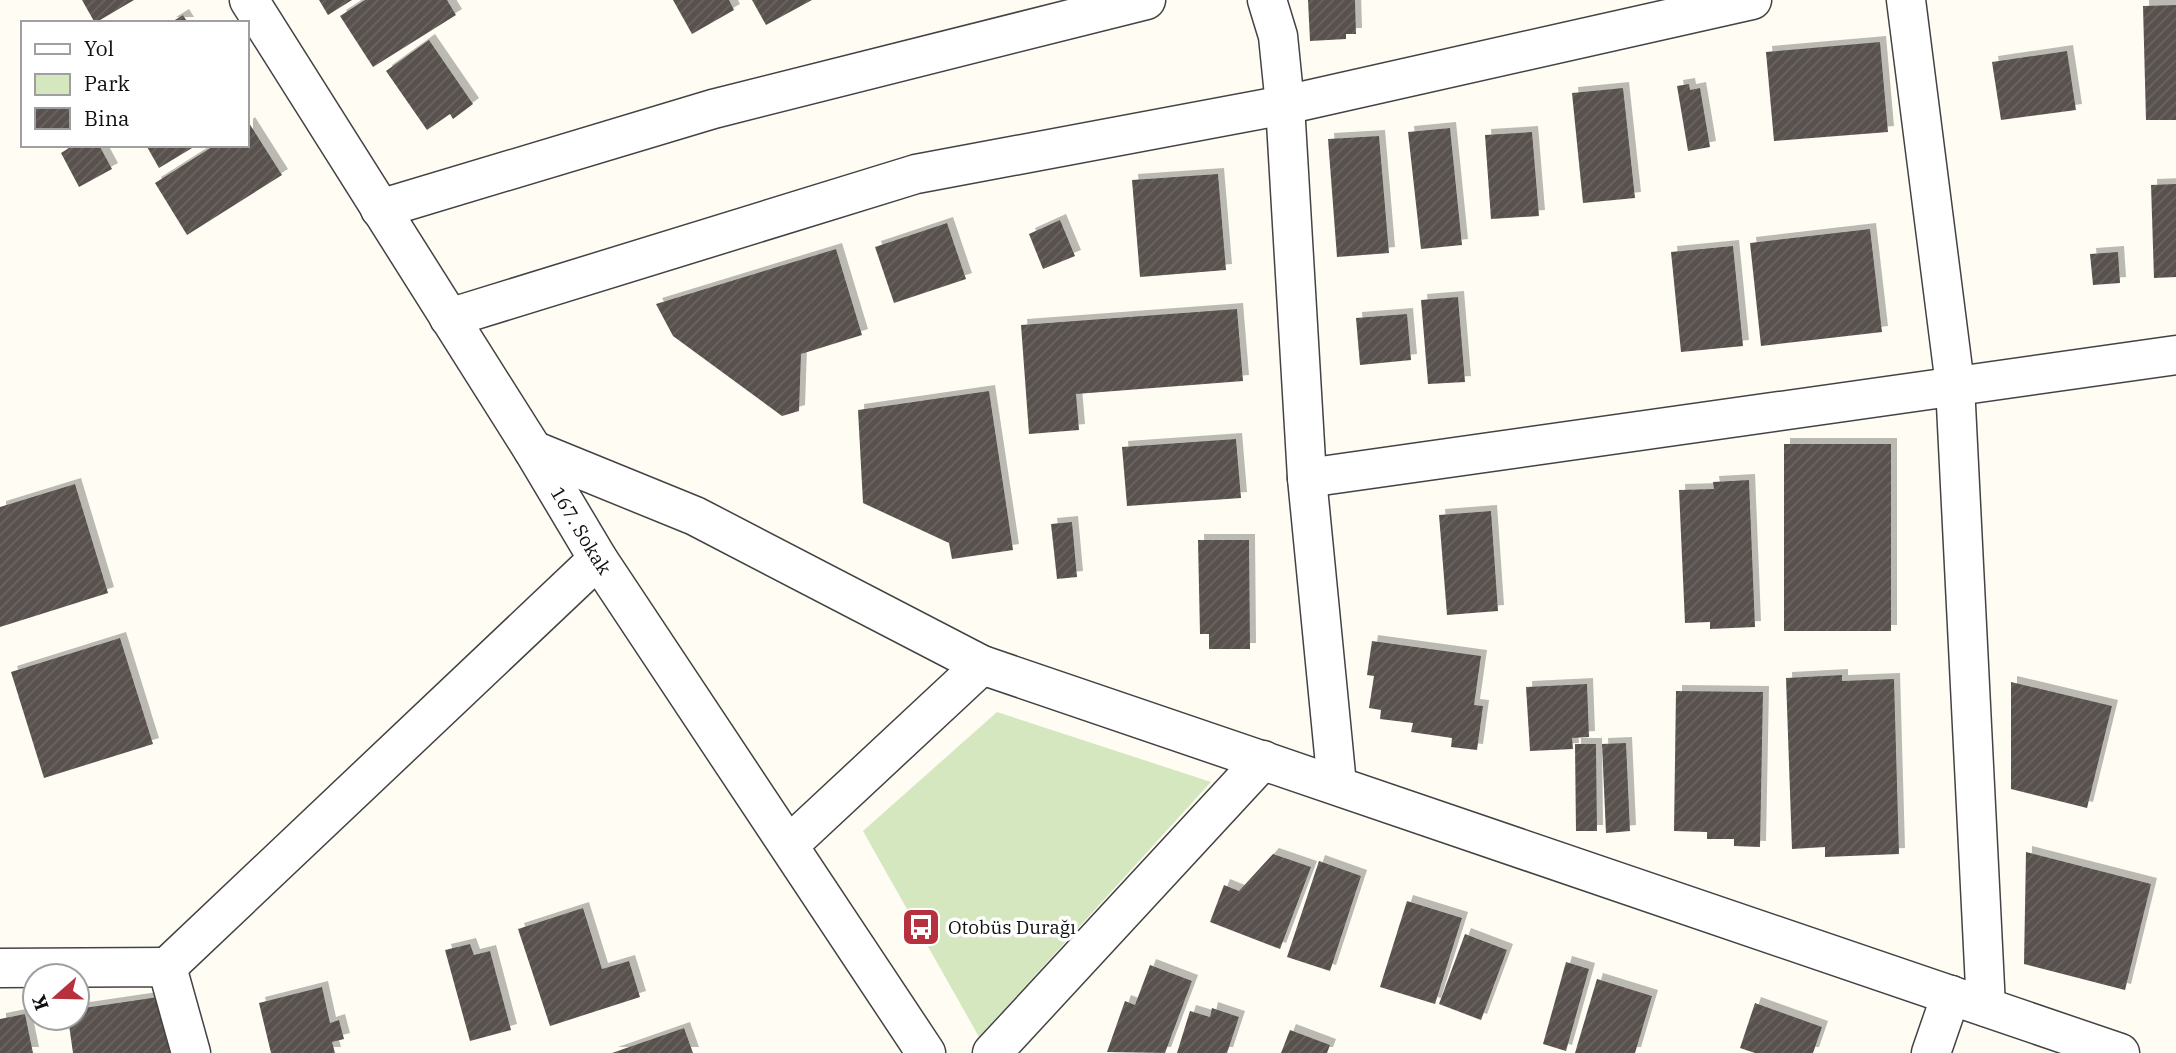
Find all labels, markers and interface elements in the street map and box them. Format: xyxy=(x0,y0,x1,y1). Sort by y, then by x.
legend xyxy=(21,21,248,147)
text: Yol xyxy=(84,34,114,62)
text: Park xyxy=(84,69,131,97)
text: Bina xyxy=(84,104,130,132)
street label: 167. Sokak xyxy=(546,482,617,579)
bus stop icon: Otobüs Durağı xyxy=(900,906,942,948)
place label: Otobüs Durağı xyxy=(948,915,1076,939)
north arrow xyxy=(21,962,91,1032)
text: K xyxy=(26,991,54,1014)

